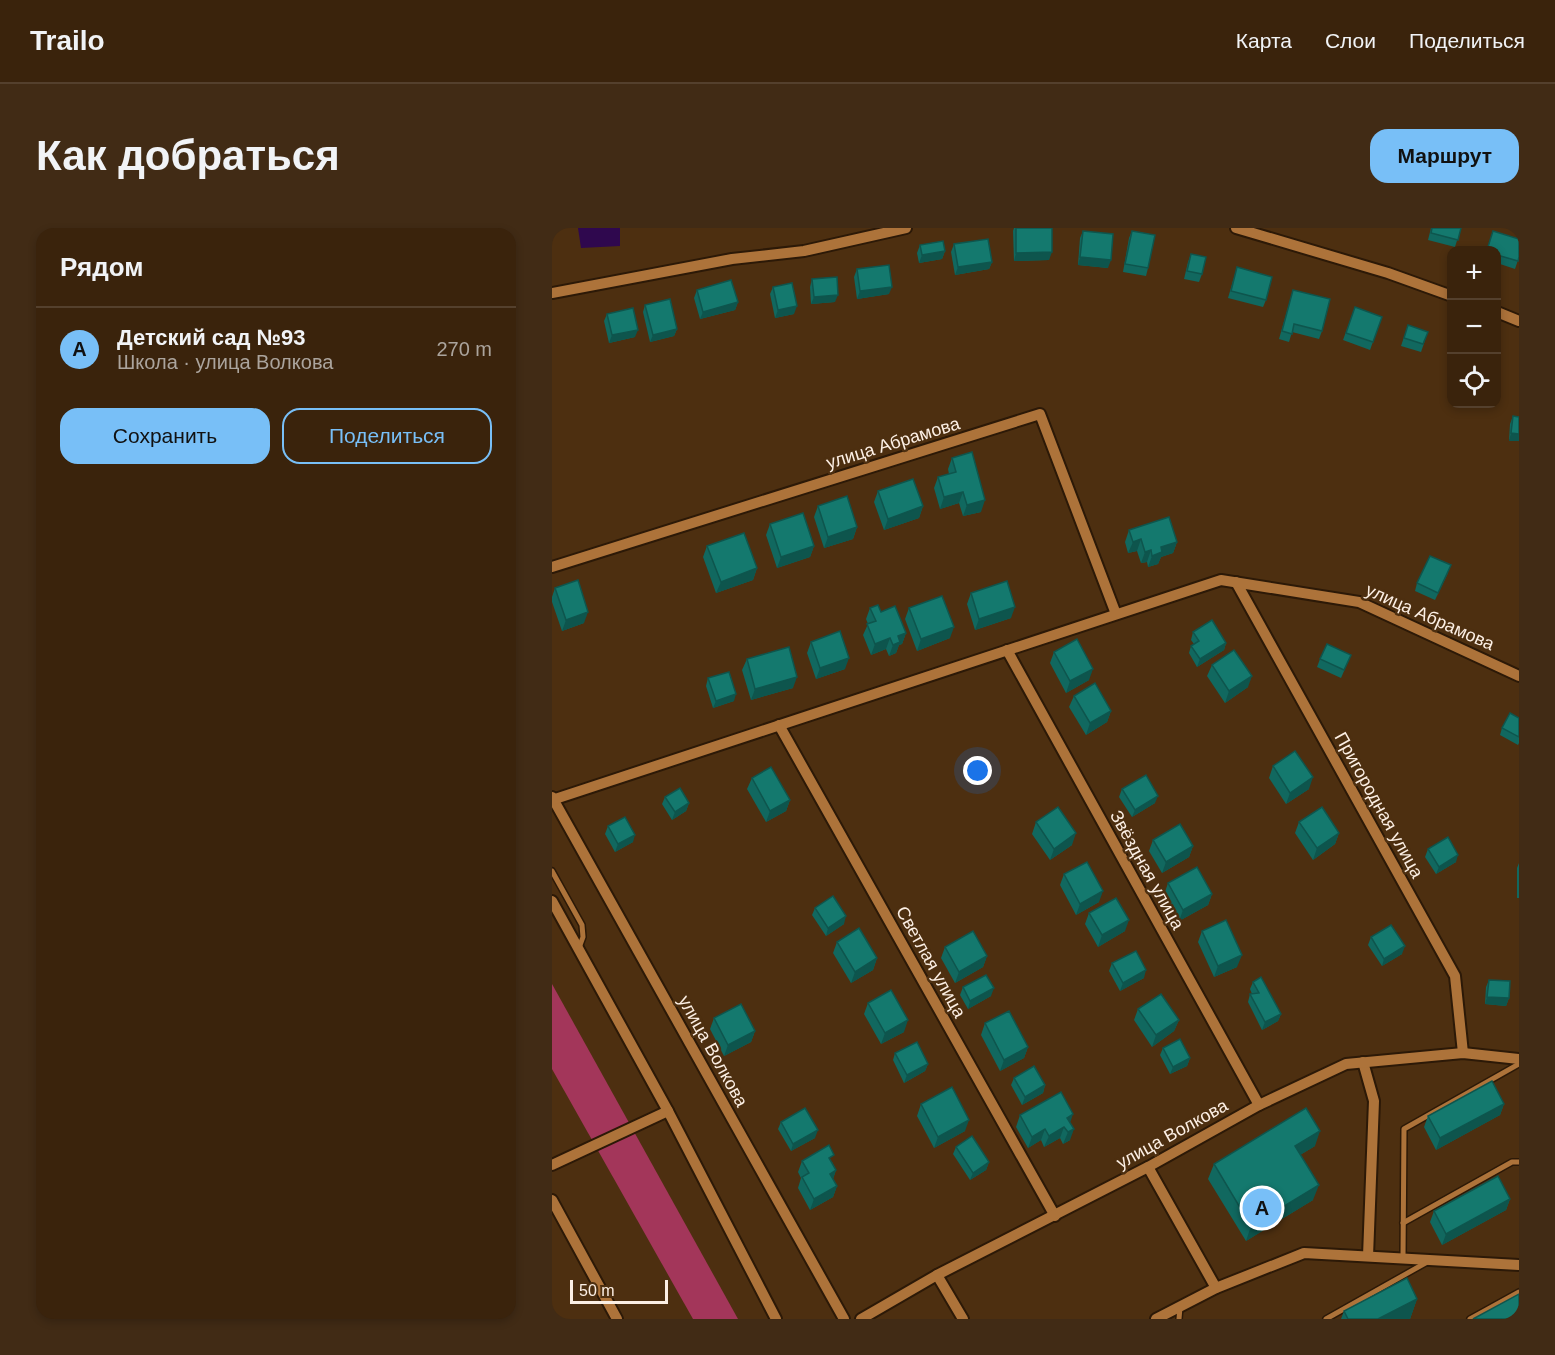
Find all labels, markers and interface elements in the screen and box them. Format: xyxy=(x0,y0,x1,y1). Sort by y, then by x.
text: Trailo xyxy=(30,25,105,56)
text: Карта xyxy=(1236,29,1292,52)
text: Слои xyxy=(1325,29,1376,52)
text: Поделиться xyxy=(1409,29,1525,52)
button: Маршрут xyxy=(1370,129,1519,183)
text: Как добраться xyxy=(36,132,340,179)
map controls xyxy=(1447,246,1501,408)
button: + xyxy=(1447,246,1501,300)
text: Рядом xyxy=(60,252,143,282)
button: − xyxy=(1447,300,1501,354)
text: Детский сад №93 xyxy=(117,325,306,350)
text: A xyxy=(72,338,87,360)
text: 270 m xyxy=(436,338,492,360)
text: Школа · улица Волкова xyxy=(117,351,333,373)
button: locate xyxy=(1447,354,1501,408)
button: Сохранить xyxy=(60,408,270,464)
button: Поделиться xyxy=(282,408,492,464)
street label: улица Абрамова xyxy=(824,413,963,473)
street label: улица Абрамова xyxy=(1363,580,1498,655)
street label: Пригородная улица xyxy=(1331,729,1428,882)
your location xyxy=(963,756,992,785)
street label: Звёздная улица xyxy=(1106,807,1188,934)
street label: Светлая улица xyxy=(892,903,970,1022)
street label: улица Волкова xyxy=(674,992,752,1111)
street label: улица Волкова xyxy=(1113,1095,1232,1173)
pin: A xyxy=(1242,1186,1282,1230)
scale bar xyxy=(570,1277,668,1304)
text: 50 m xyxy=(579,1282,615,1299)

